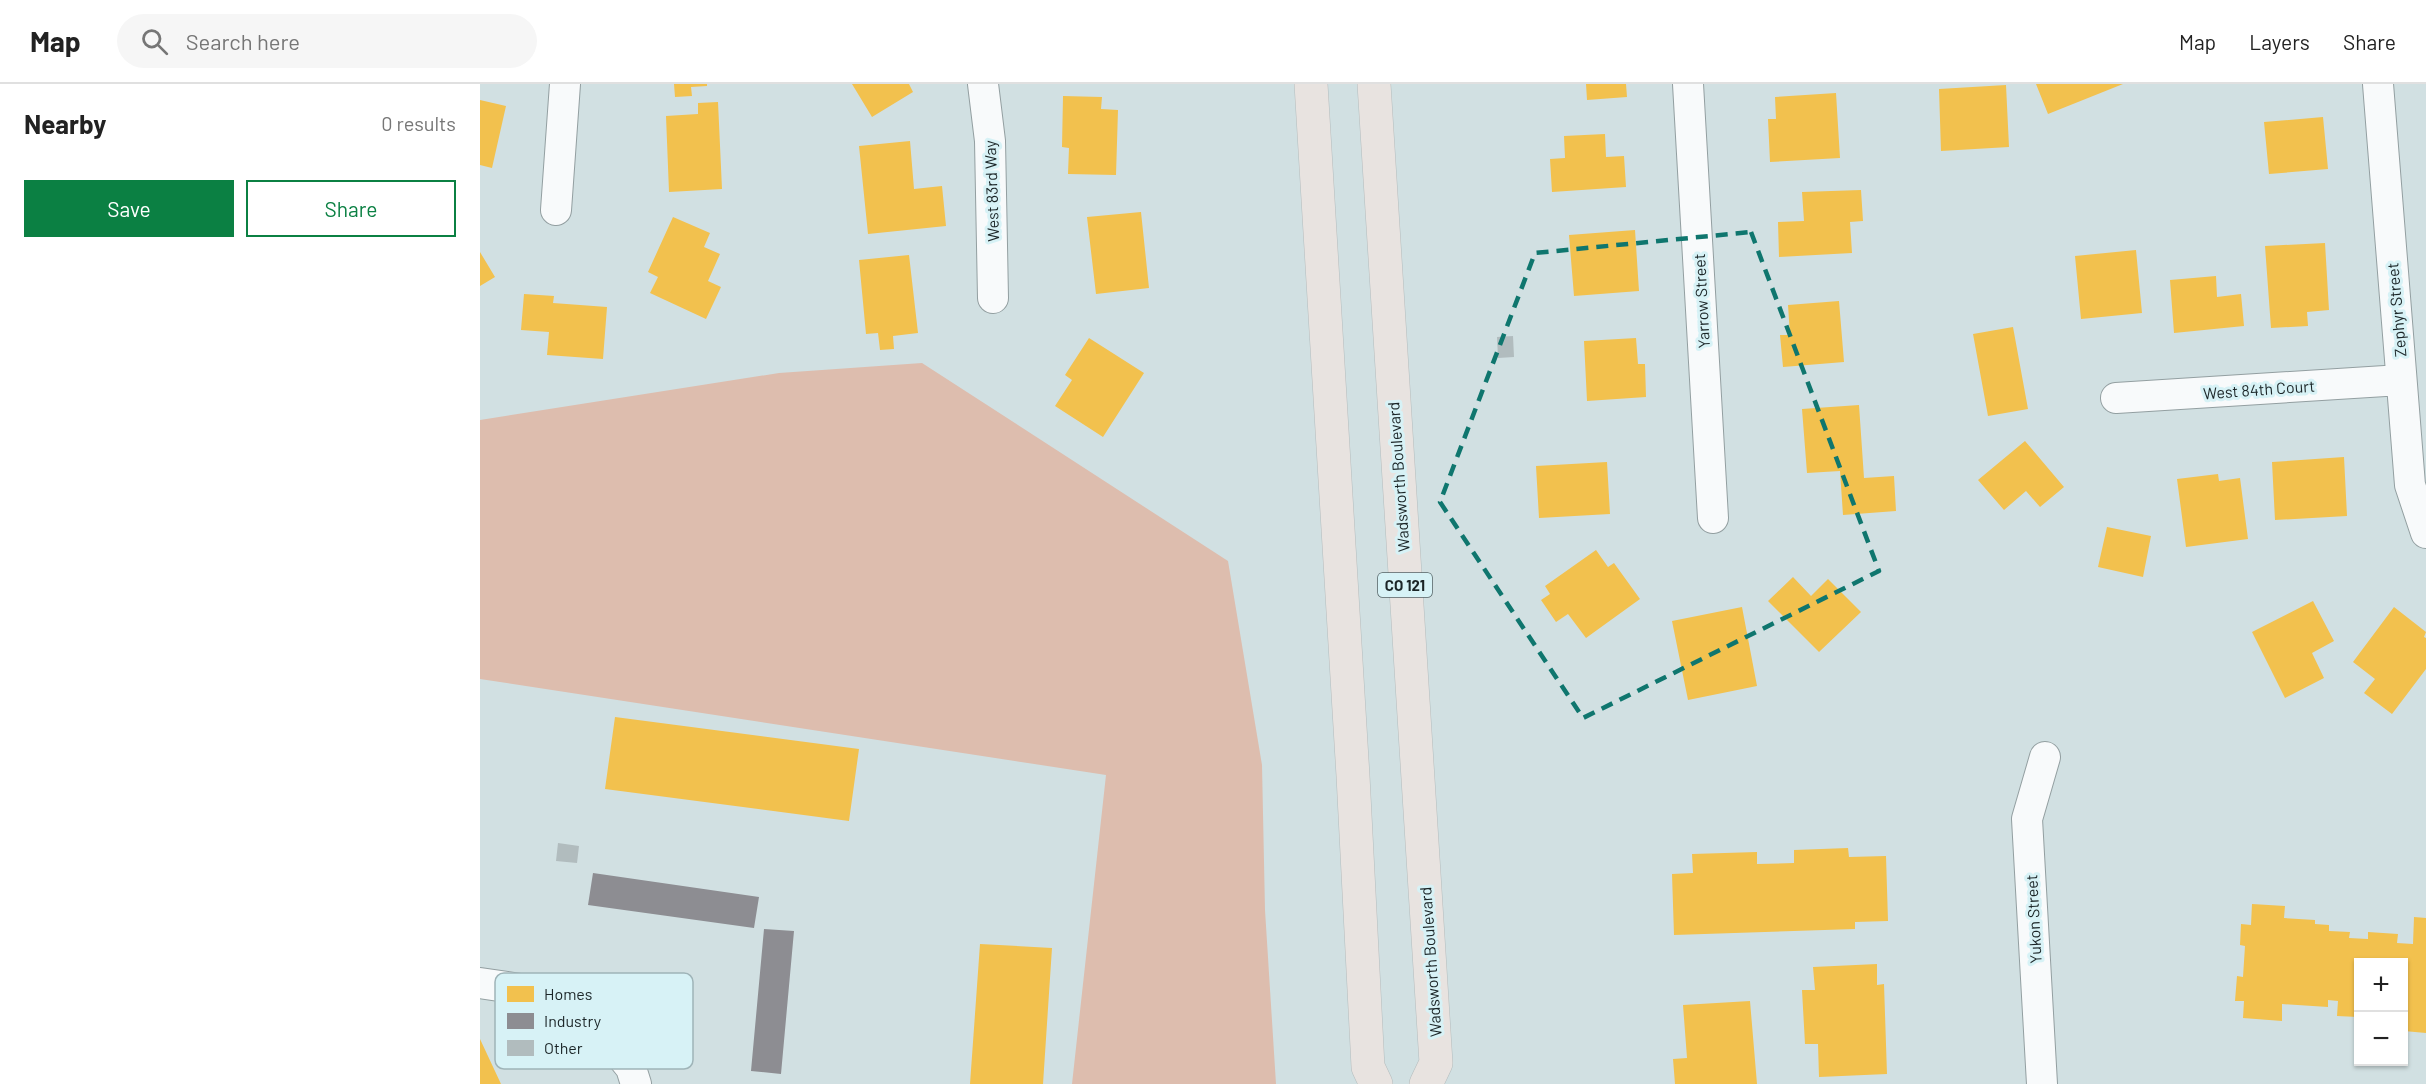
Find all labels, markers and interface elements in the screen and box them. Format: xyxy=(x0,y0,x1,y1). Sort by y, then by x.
search box xyxy=(117,14,537,68)
text: Map xyxy=(30,24,81,58)
icon: search xyxy=(138,25,171,58)
text: Search here xyxy=(186,28,300,54)
text: Map xyxy=(2179,29,2216,54)
text: Layers xyxy=(2249,29,2310,54)
text: Share xyxy=(2343,29,2396,54)
text: Nearby xyxy=(24,108,106,139)
text: 0 results xyxy=(381,111,456,135)
street label: West 83rd Way xyxy=(980,139,1002,242)
button: Save xyxy=(24,180,234,237)
button: Share xyxy=(246,180,456,237)
street label: Yarrow Street xyxy=(1689,253,1713,349)
street label: Zephyr Street xyxy=(2382,262,2410,358)
street label: West 84th Court xyxy=(2202,376,2316,402)
street label: Wadsworth Boulevard xyxy=(1383,401,1413,553)
road number: CO 121 xyxy=(1378,573,1432,597)
street label: Yukon Street xyxy=(2021,874,2045,964)
street label: Wadsworth Boulevard xyxy=(1415,886,1445,1038)
map controls xyxy=(2354,958,2408,1066)
button: + xyxy=(2354,958,2408,1012)
legend xyxy=(495,973,693,1069)
text: Homes xyxy=(544,984,592,1003)
text: Industry xyxy=(544,1011,602,1030)
button: − xyxy=(2354,1012,2408,1066)
text: Other xyxy=(544,1038,583,1057)

